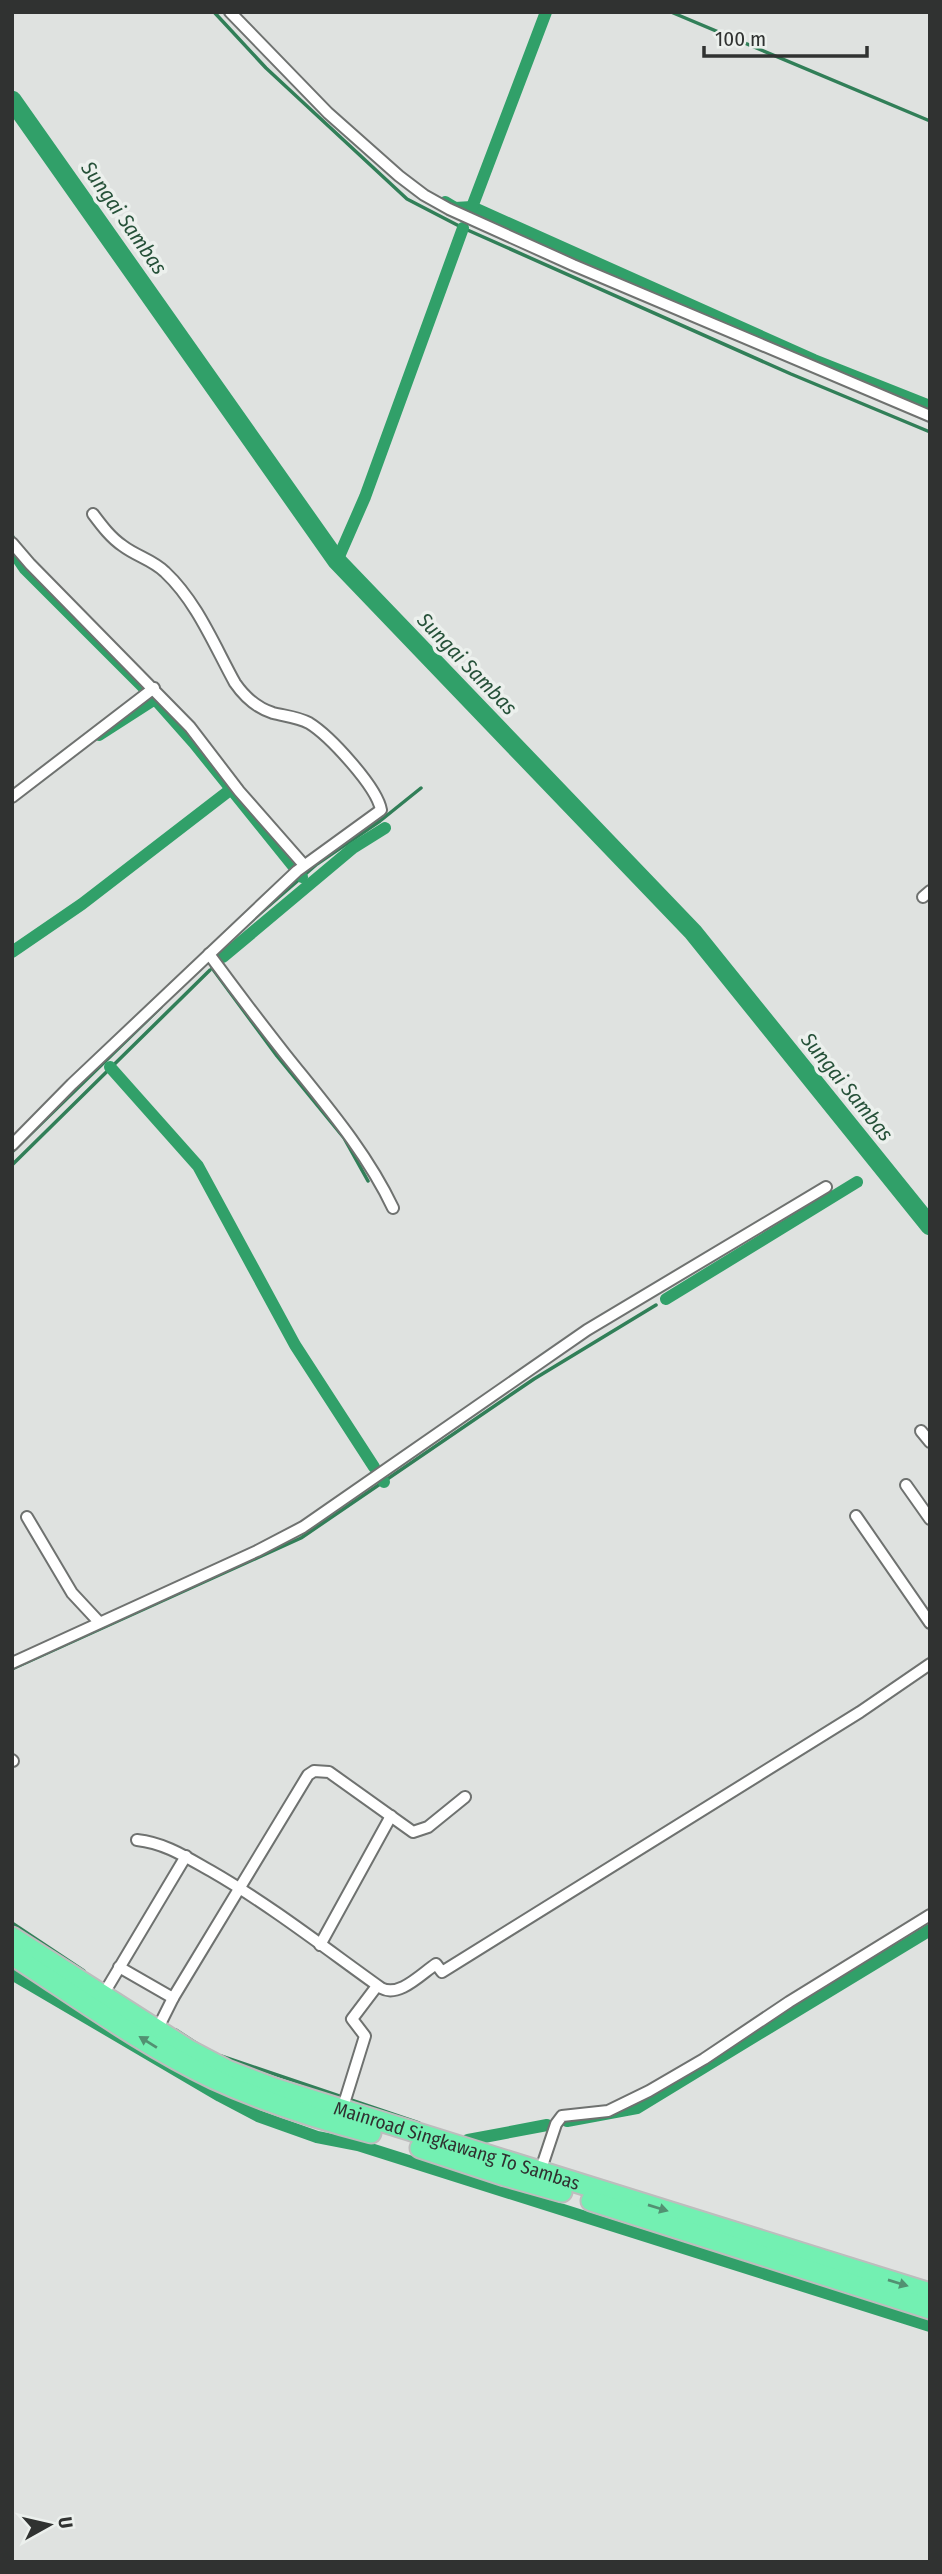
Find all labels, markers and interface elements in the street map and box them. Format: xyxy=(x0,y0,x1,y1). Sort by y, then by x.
scale bar xyxy=(704,14,867,58)
text: 100 m xyxy=(715,26,766,52)
water label: Sungai Sambas xyxy=(75,156,173,280)
water label: Sungai Sambas xyxy=(411,607,522,721)
water label: Sungai Sambas xyxy=(795,1027,899,1147)
one-way arrow xyxy=(139,2036,158,2049)
street label: Mainroad Singkawang To Sambas xyxy=(331,2096,583,2195)
one-way arrow xyxy=(648,2203,669,2213)
one-way arrow xyxy=(888,2279,909,2289)
north arrow xyxy=(14,2490,84,2560)
text: U xyxy=(53,2516,78,2530)

